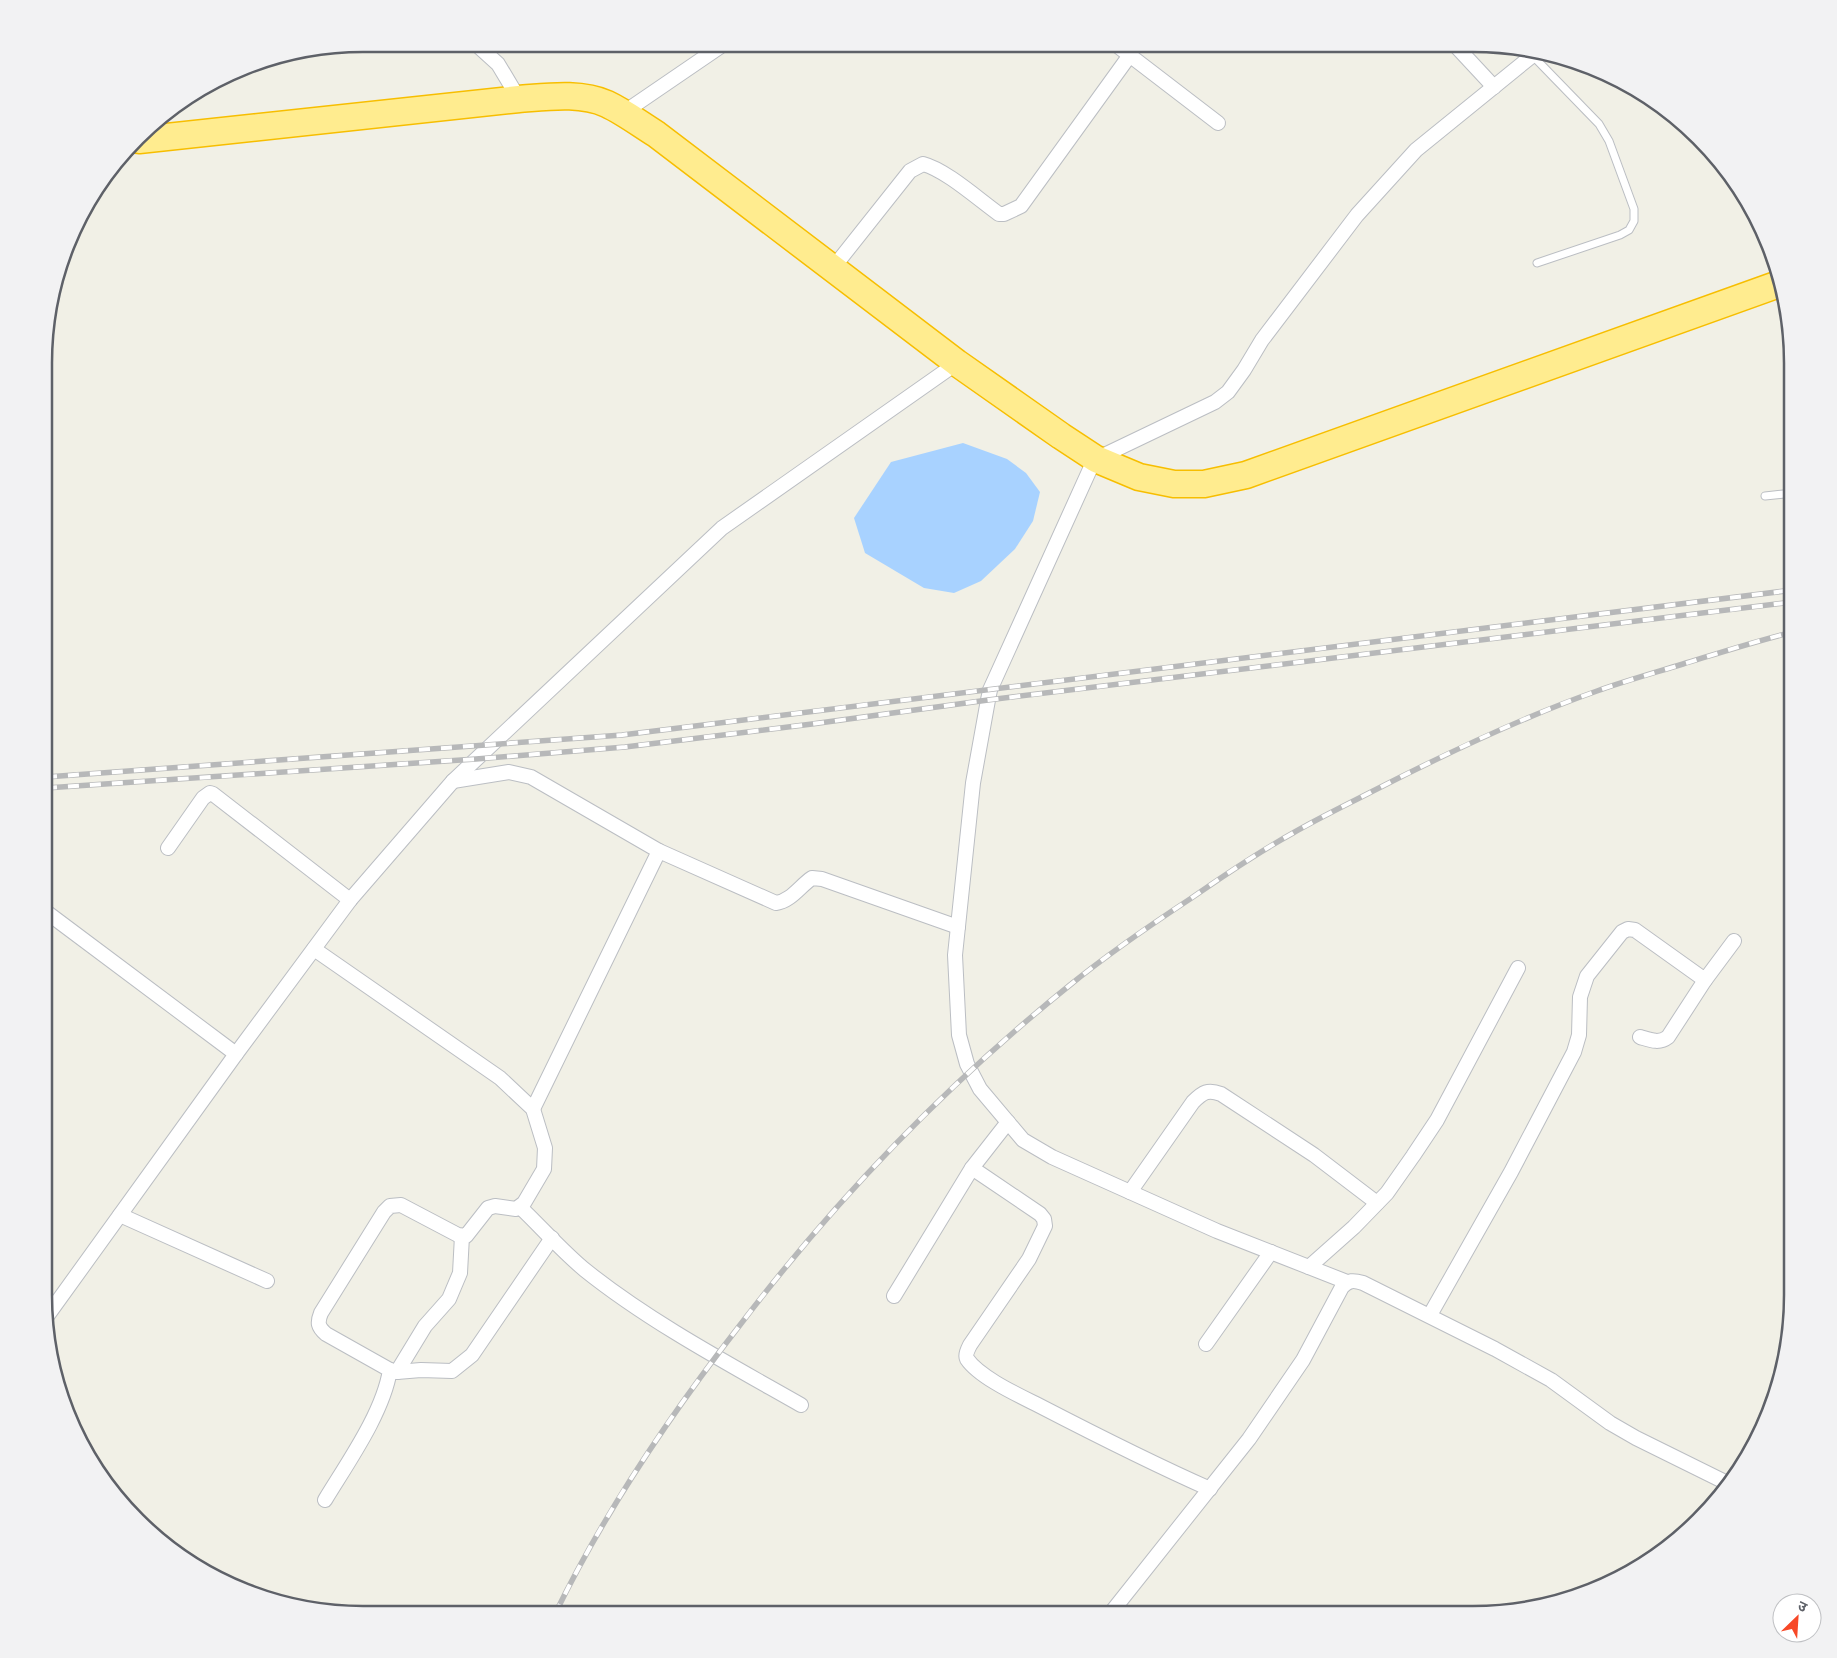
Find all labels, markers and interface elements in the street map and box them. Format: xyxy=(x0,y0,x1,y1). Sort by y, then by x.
north arrow xyxy=(1772,1593,1822,1643)
text: उ xyxy=(1795,1596,1811,1616)

